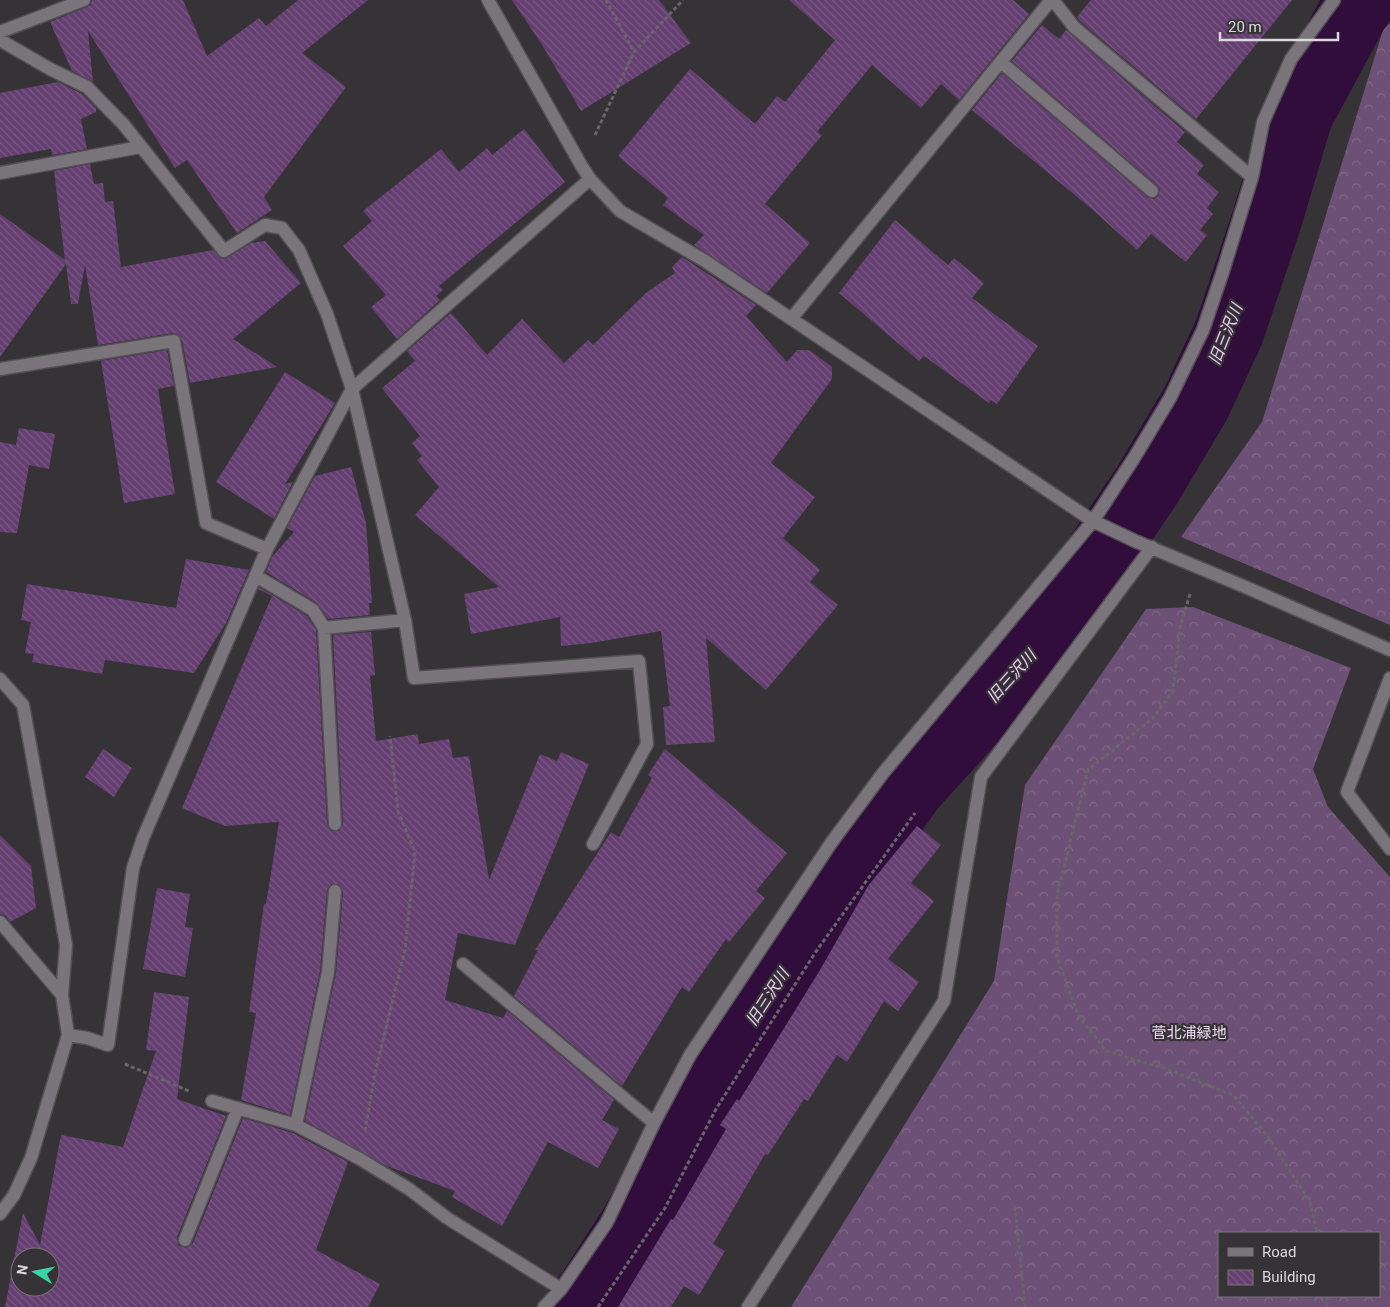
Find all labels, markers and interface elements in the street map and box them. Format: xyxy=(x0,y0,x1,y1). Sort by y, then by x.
scale bar xyxy=(1220,10,1338,42)
text: 20 m xyxy=(1228,18,1262,36)
water label: 旧三沢川 xyxy=(1205,299,1247,367)
water label: 旧三沢川 xyxy=(983,645,1041,706)
water label: 旧三沢川 xyxy=(742,964,794,1029)
park label: 菅北浦緑地 xyxy=(1151,1024,1227,1042)
legend xyxy=(1218,1232,1380,1297)
text: Road xyxy=(1262,1243,1296,1261)
north arrow xyxy=(10,1247,60,1297)
text: N xyxy=(13,1263,31,1276)
text: Building xyxy=(1262,1268,1316,1286)

